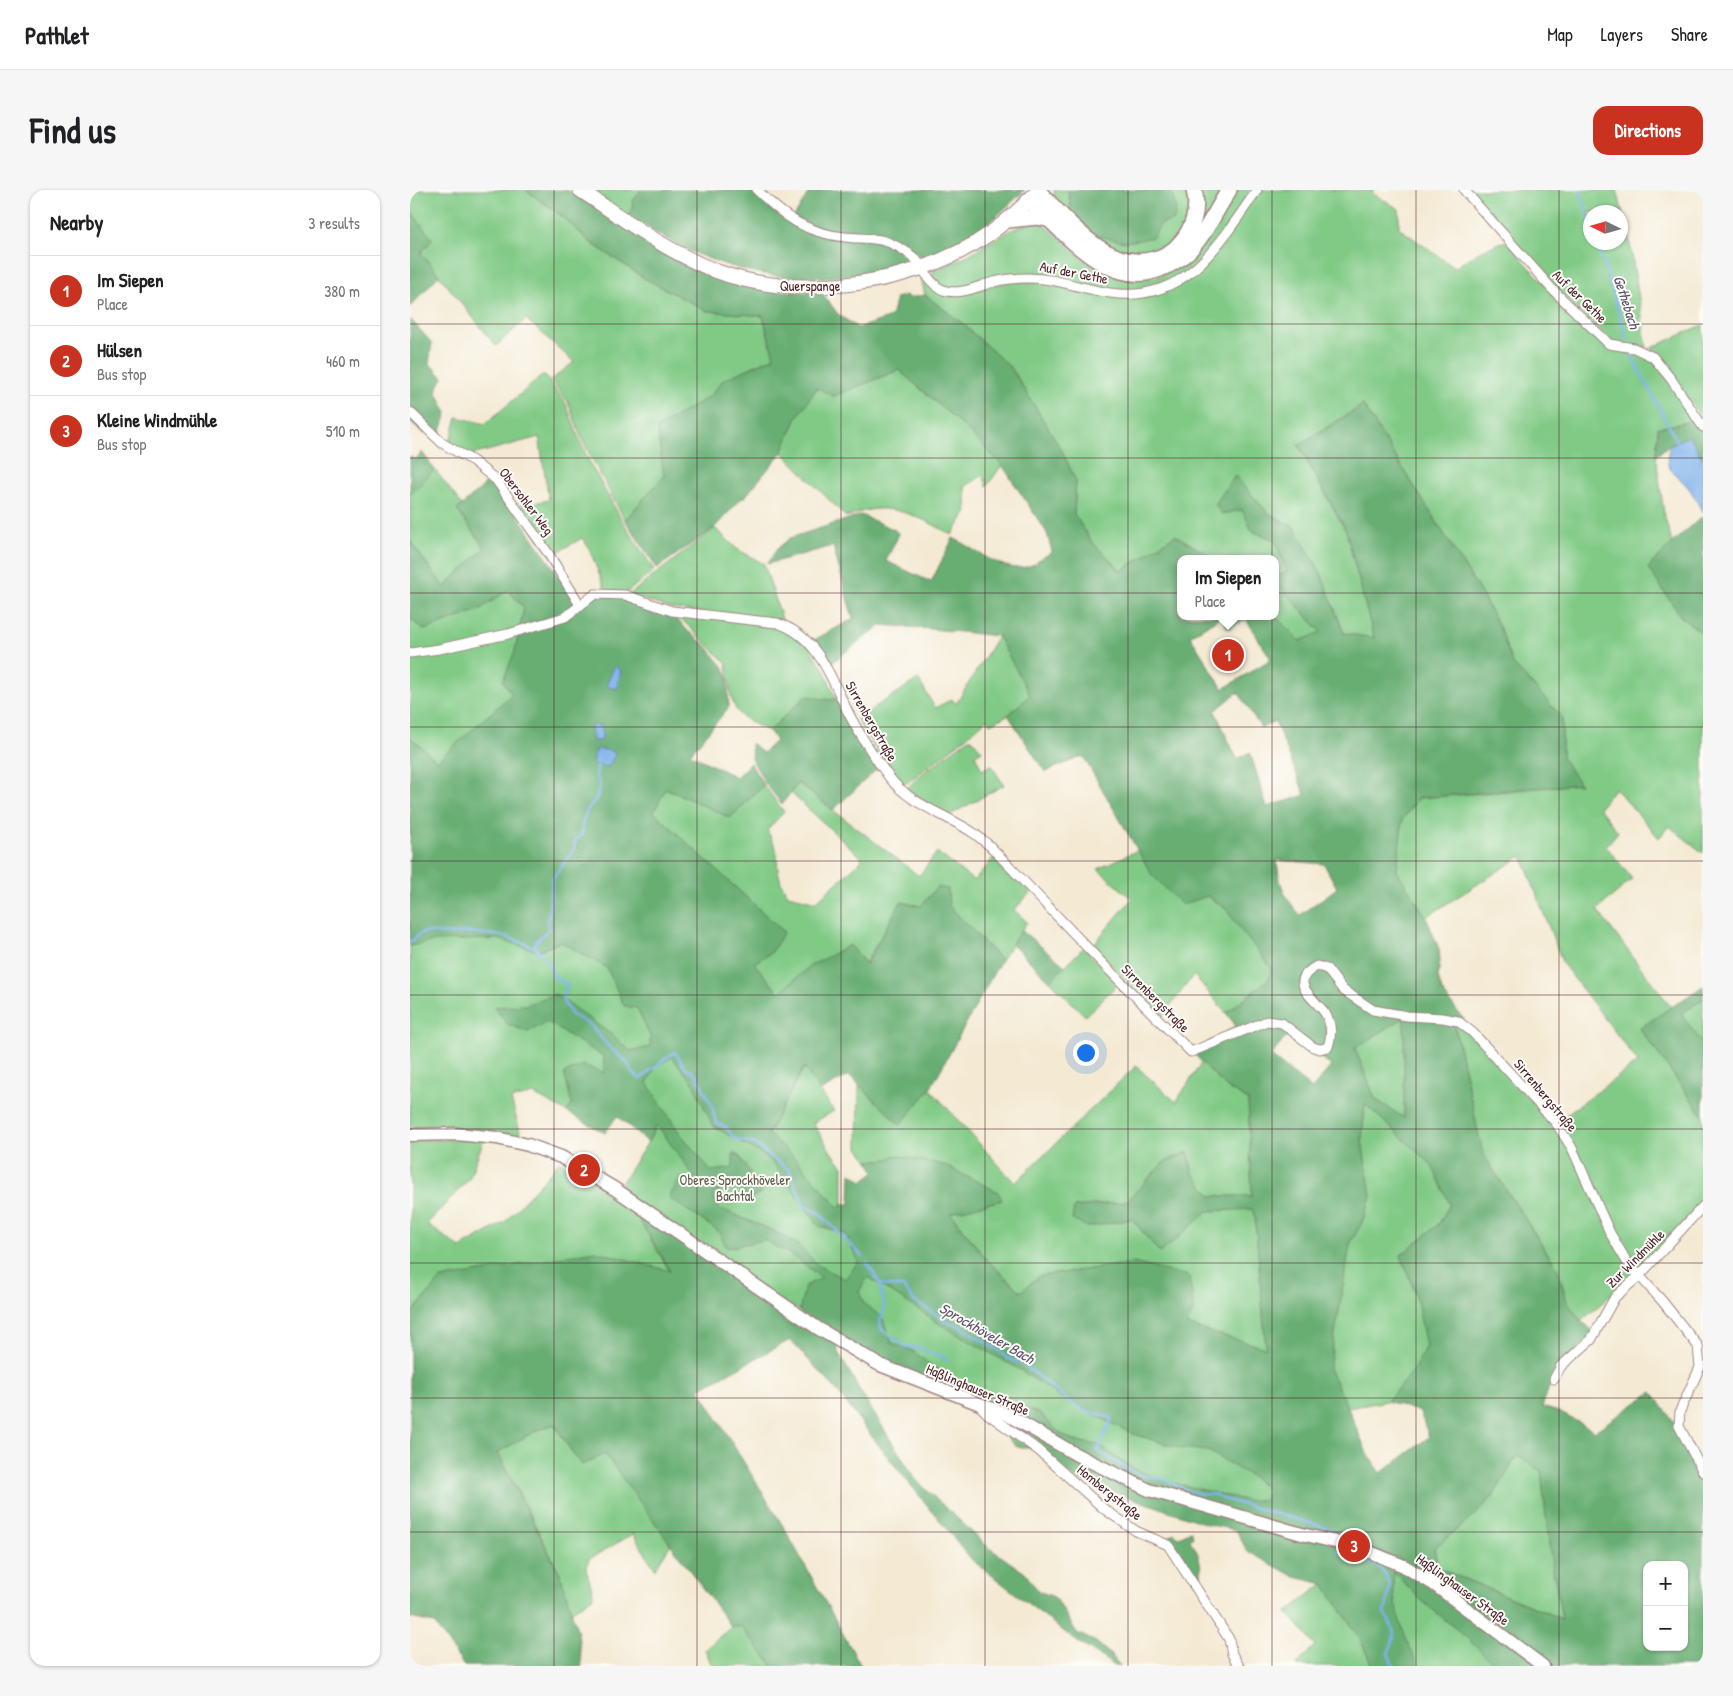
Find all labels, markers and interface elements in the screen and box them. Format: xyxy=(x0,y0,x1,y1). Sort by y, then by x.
text: Pathlet xyxy=(25,19,88,51)
text: Map xyxy=(1547,22,1573,47)
text: Layers xyxy=(1601,22,1643,47)
text: Share xyxy=(1671,22,1708,47)
button: Directions xyxy=(1593,106,1703,155)
text: Find us xyxy=(30,107,116,154)
north arrow xyxy=(1583,205,1628,250)
text: Nearby xyxy=(50,208,103,237)
text: 3 results xyxy=(308,212,360,234)
street label: Auf der Gethe xyxy=(1038,256,1110,288)
street label: Auf der Gethe xyxy=(1549,265,1612,327)
text: Im Siepen xyxy=(97,267,164,293)
water label: Gethebach xyxy=(1609,273,1646,333)
street label: Querspange xyxy=(780,276,841,296)
text: 1 xyxy=(63,280,69,302)
text: 380 m xyxy=(324,280,360,302)
text: Place xyxy=(97,293,128,315)
text: Hülsen xyxy=(97,337,142,363)
text: 2 xyxy=(62,350,70,372)
text: 460 m xyxy=(326,350,360,372)
text: Bus stop xyxy=(97,363,146,385)
text: Kleine Windmühle xyxy=(97,407,217,433)
text: 3 xyxy=(62,420,70,442)
text: 510 m xyxy=(326,420,360,442)
text: Bus stop xyxy=(97,433,146,455)
street label: Obersohler Weg xyxy=(495,463,559,539)
popup xyxy=(1177,555,1279,620)
text: Im Siepen xyxy=(1195,564,1261,590)
text: Place xyxy=(1195,590,1226,612)
pin: 1 xyxy=(1212,636,1244,674)
street label: Sirrenbergstraße xyxy=(841,678,903,765)
street label: Sirrenbergstraße xyxy=(1117,960,1195,1037)
your location xyxy=(1073,1040,1099,1066)
street label: Sirrenbergstraße xyxy=(1509,1055,1582,1136)
pin: 2 xyxy=(568,1151,600,1189)
park label: Oberes Sprockhöveler Bachtal xyxy=(680,1170,791,1205)
street label: Zur Windmühle xyxy=(1602,1224,1669,1291)
water label: Sprockhöveler Bach xyxy=(936,1297,1040,1370)
street label: Haßlinghauser Straße xyxy=(923,1359,1033,1420)
street label: Hombergstraße xyxy=(1073,1460,1147,1525)
pin: 3 xyxy=(1338,1527,1370,1565)
street label: Haßlinghauser Straße xyxy=(1412,1549,1514,1630)
map controls xyxy=(1643,1561,1688,1651)
button: + xyxy=(1643,1561,1688,1606)
button: − xyxy=(1643,1606,1688,1651)

